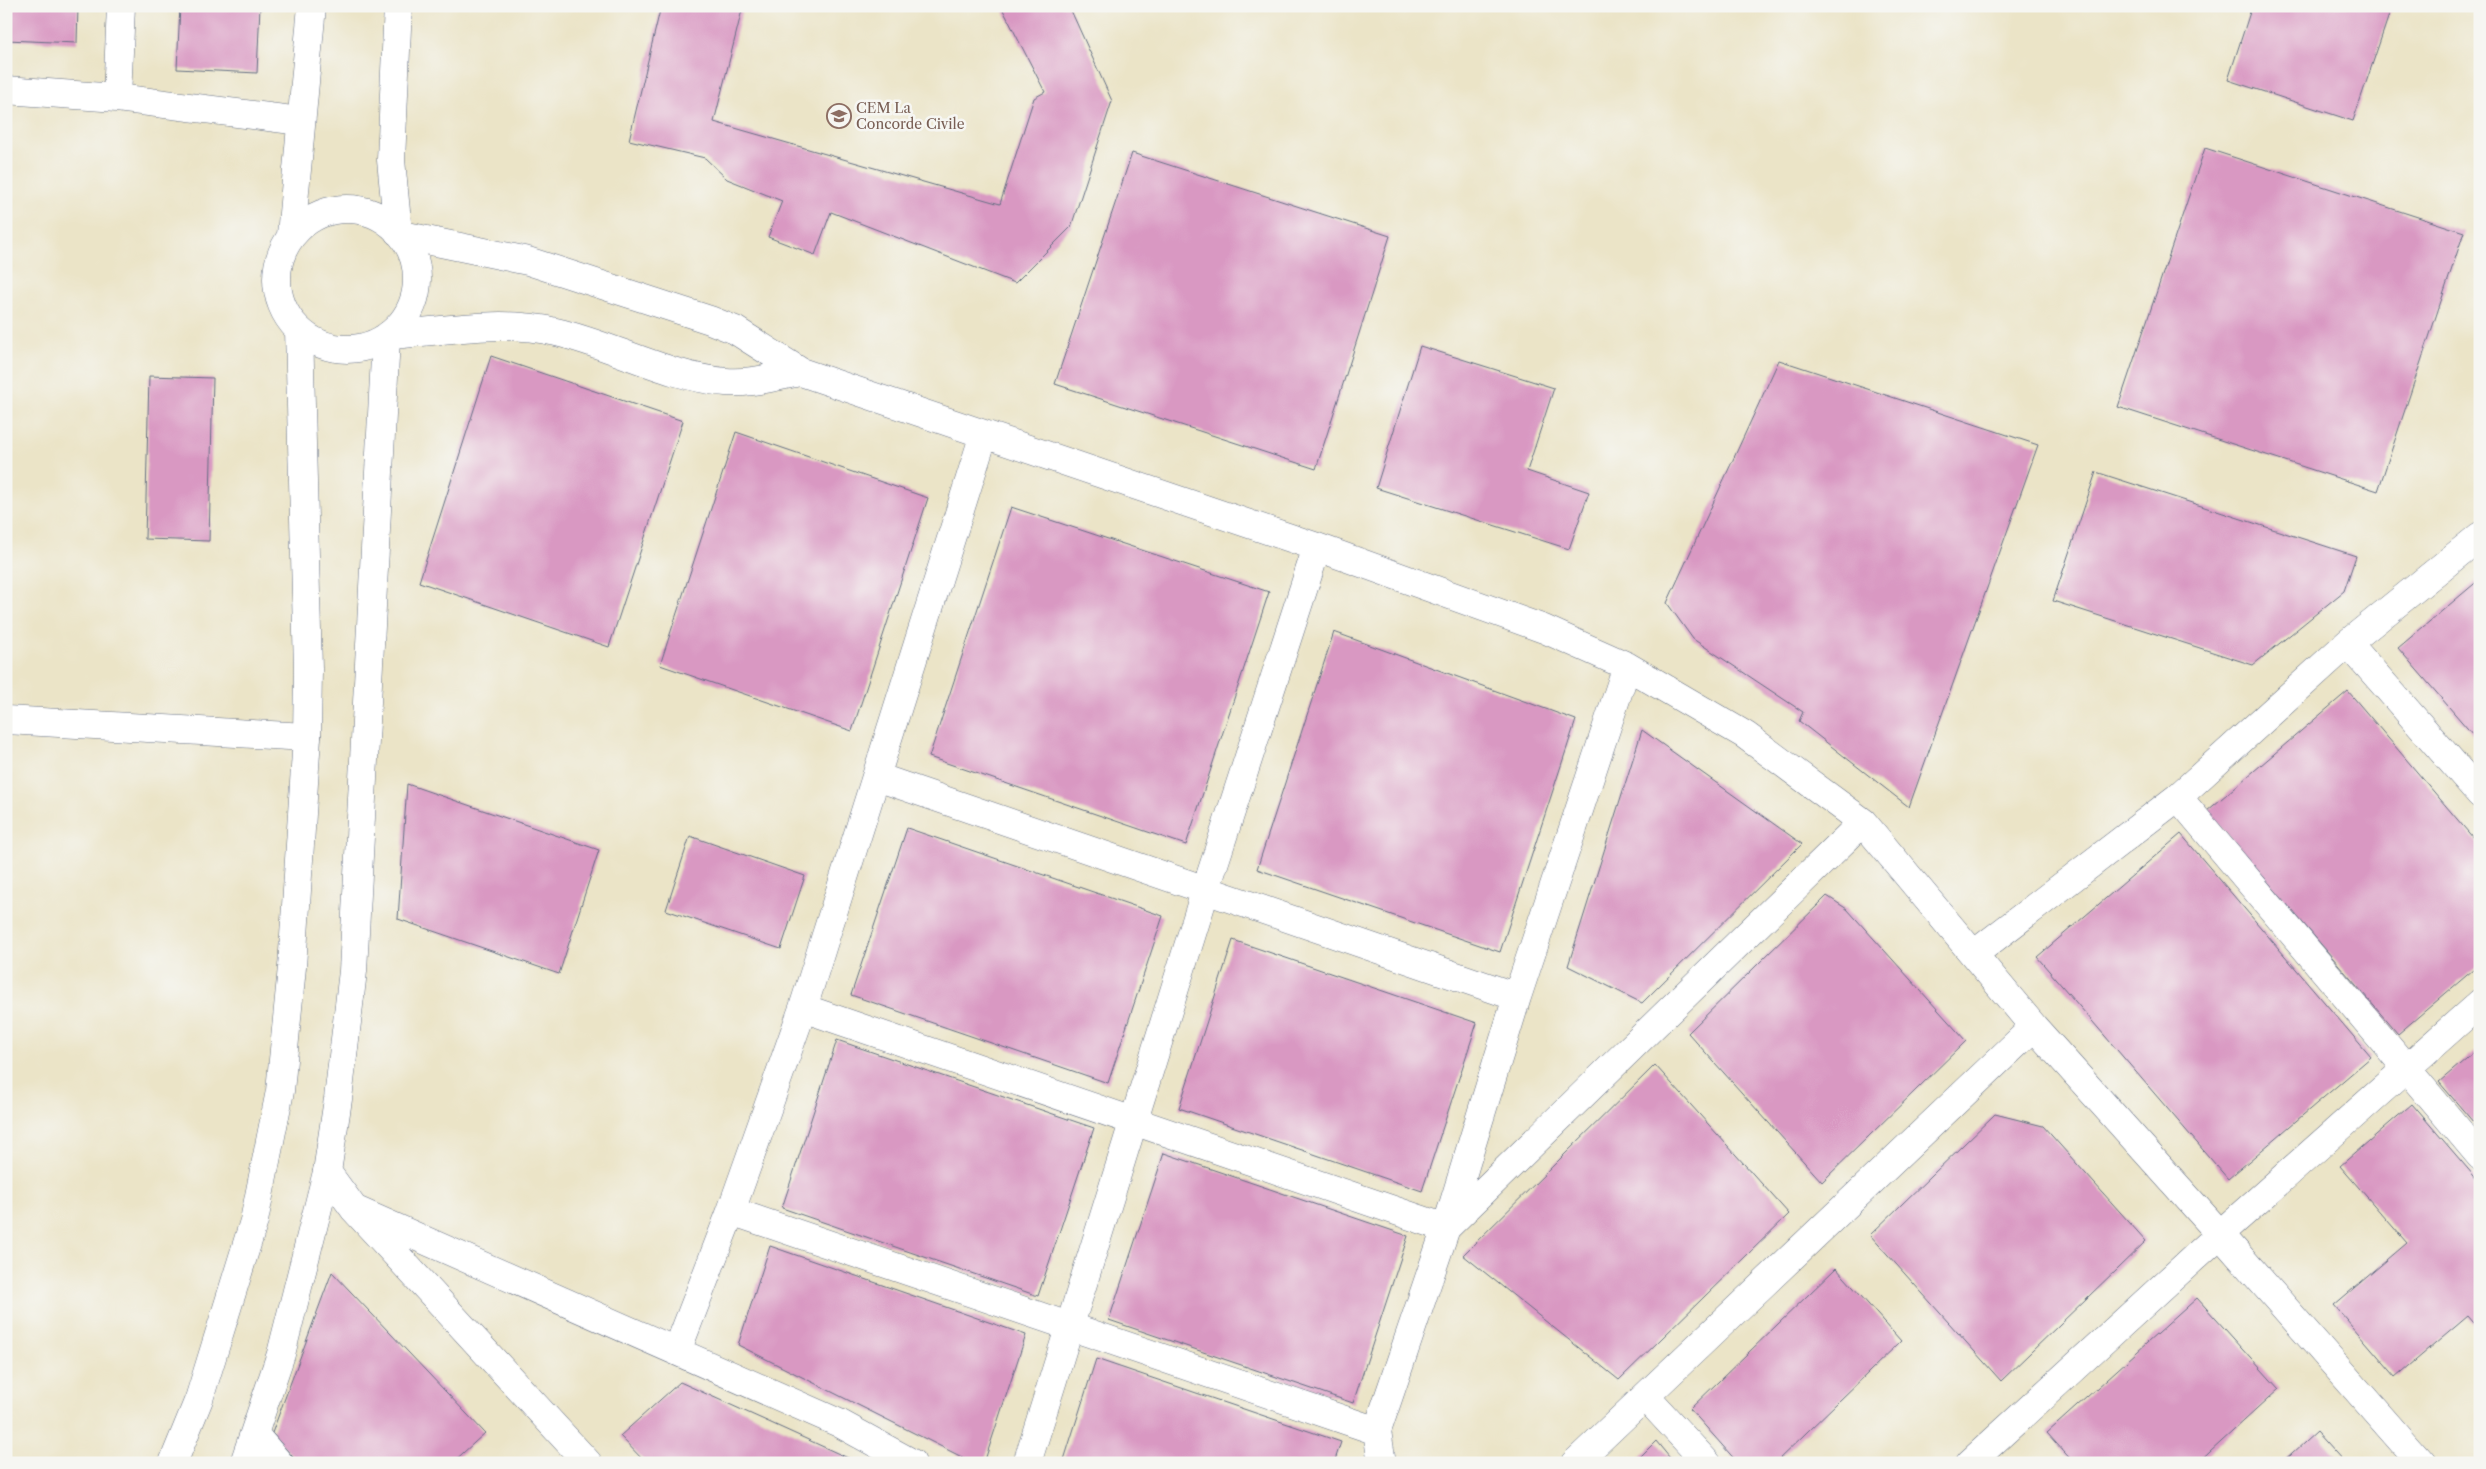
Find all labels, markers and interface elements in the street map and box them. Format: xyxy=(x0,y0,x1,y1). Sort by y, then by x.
place label: CEM La Concorde Civile xyxy=(856,99,965,133)
school or university icon: CEM La Concorde Civile xyxy=(826,103,852,129)

